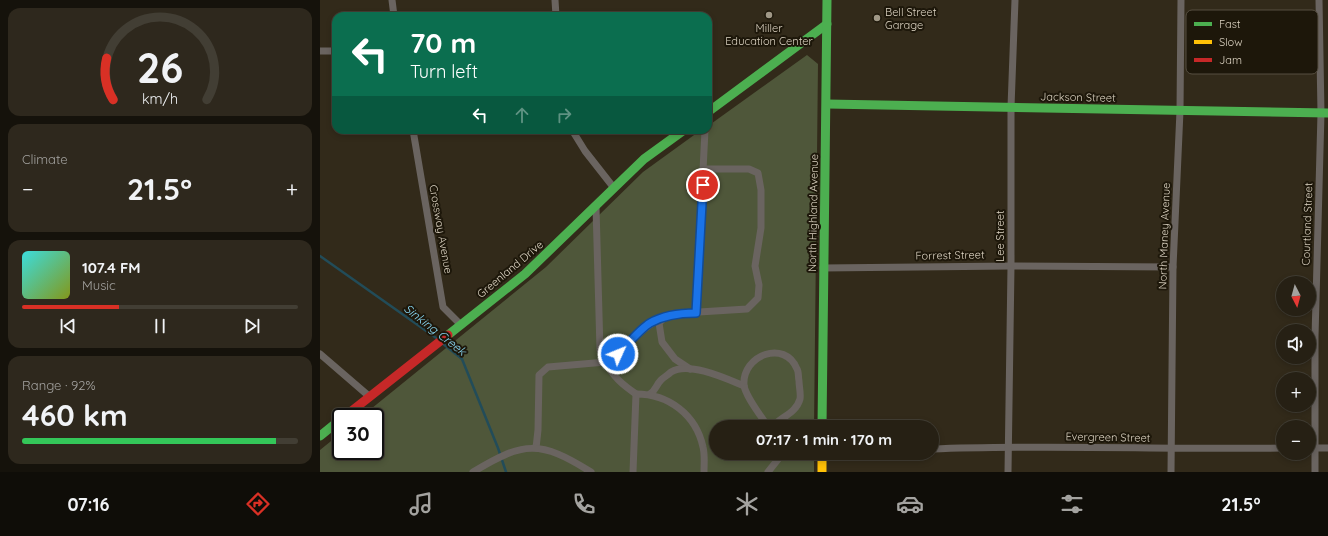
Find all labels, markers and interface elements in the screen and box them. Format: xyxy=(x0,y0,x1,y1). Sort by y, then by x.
place label: Bell Street Garage xyxy=(885,5,937,32)
marker: Miller Education Center xyxy=(764,10,774,20)
legend xyxy=(1186,10,1318,74)
marker: Bell Street Garage xyxy=(872,13,882,23)
text: Fast xyxy=(1219,17,1241,31)
place label: Miller Education Center xyxy=(725,21,814,48)
text: 70 m xyxy=(410,25,476,60)
icon: left xyxy=(344,28,396,80)
text: Slow xyxy=(1219,35,1243,49)
text: 26 xyxy=(137,41,183,93)
text: Jam xyxy=(1219,53,1242,67)
text: Turn left xyxy=(410,60,478,83)
street label: Jackson Street xyxy=(1040,89,1116,105)
text: km/h xyxy=(142,90,178,108)
icon: left xyxy=(469,104,491,126)
icon: ahead xyxy=(511,104,533,126)
icon: right xyxy=(553,104,575,126)
text: Climate xyxy=(22,151,68,167)
street label: North Highland Avenue xyxy=(805,154,821,272)
pin xyxy=(686,168,720,202)
text: 21.5° xyxy=(127,170,192,208)
icon: arrive xyxy=(692,174,714,196)
text: − xyxy=(22,175,33,203)
text: + xyxy=(286,175,298,203)
street label: North Maney Avenue xyxy=(1155,182,1173,290)
street label: Courtland Street xyxy=(1299,182,1315,266)
street label: Crossway Avenue xyxy=(426,183,456,275)
street label: Lee Street xyxy=(993,210,1007,262)
street label: Greenland Drive xyxy=(474,237,546,301)
street label: Forrest Street xyxy=(915,247,985,263)
text: 107.4 FM xyxy=(82,258,141,277)
north arrow xyxy=(1276,276,1316,316)
map controls xyxy=(1276,276,1316,460)
text: Music xyxy=(82,277,116,293)
water label: Sinking Creek xyxy=(401,301,471,360)
icon: previous xyxy=(57,315,79,337)
icon: pause xyxy=(149,315,171,337)
icon: next xyxy=(241,315,263,337)
button: sound xyxy=(1276,324,1316,364)
position arrow xyxy=(597,333,639,375)
button: + xyxy=(1276,372,1316,412)
text: Range · 92% xyxy=(22,377,96,393)
text: 460 km xyxy=(22,396,128,434)
speed limit sign: 30 xyxy=(332,408,384,460)
button: − xyxy=(1276,420,1316,460)
street label: Evergreen Street xyxy=(1065,429,1151,445)
text: 07:17 · 1 min · 170 m xyxy=(756,430,892,449)
icon: directions xyxy=(244,490,272,518)
icon: music xyxy=(407,490,435,518)
icon: phone xyxy=(570,490,598,518)
icon: climate xyxy=(733,490,761,518)
icon: car xyxy=(896,490,924,518)
icon: filters xyxy=(1058,490,1086,518)
text: 07:16 xyxy=(67,493,110,516)
text: 21.5° xyxy=(1221,493,1260,516)

